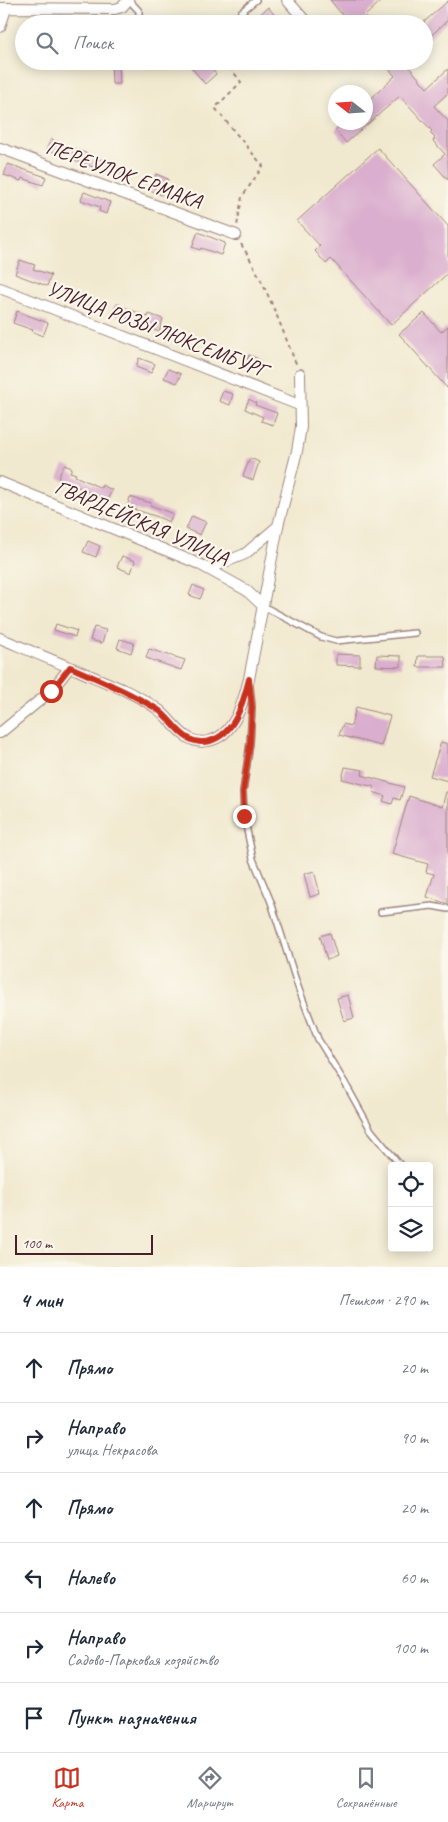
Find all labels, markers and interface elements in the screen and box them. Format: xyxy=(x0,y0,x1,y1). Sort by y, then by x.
search box xyxy=(15,15,433,70)
icon: search xyxy=(33,29,61,57)
text: Поиск xyxy=(73,31,113,55)
north arrow xyxy=(328,85,373,130)
street label: ПЕРЕУЛОК ЕРМАКА xyxy=(42,134,207,215)
street label: УЛИЦА РОЗЫ ЛЮКСЕМБУРГ xyxy=(43,275,275,385)
street label: ГВАРДЕЙСКАЯ УЛИЦА xyxy=(51,474,233,571)
route start xyxy=(40,680,63,703)
route end xyxy=(233,805,256,828)
map controls xyxy=(388,1162,433,1252)
button: locate xyxy=(388,1162,433,1207)
button: layers xyxy=(388,1207,433,1252)
scale bar xyxy=(15,1232,152,1255)
text: 100 m xyxy=(22,1235,52,1252)
text: 4 мин xyxy=(20,1287,63,1313)
text: Пешком · 290 m xyxy=(339,1290,428,1310)
icon: ahead xyxy=(20,1354,48,1382)
text: Прямо xyxy=(67,1356,112,1380)
text: 20 m xyxy=(401,1358,428,1378)
text: Направо xyxy=(67,1416,125,1440)
icon: right xyxy=(20,1424,48,1452)
text: 90 m xyxy=(401,1428,428,1448)
text: улица Некрасова xyxy=(67,1440,157,1460)
icon: ahead xyxy=(20,1494,48,1522)
text: Прямо xyxy=(67,1496,112,1520)
text: 20 m xyxy=(401,1498,428,1518)
icon: left xyxy=(20,1564,48,1592)
text: Налево xyxy=(67,1566,115,1590)
text: 60 m xyxy=(401,1568,428,1588)
text: Направо xyxy=(67,1626,125,1650)
icon: right xyxy=(20,1634,48,1662)
text: 100 m xyxy=(394,1638,428,1658)
text: Садово-Парковая хозяйство xyxy=(67,1650,218,1670)
icon: arrive xyxy=(20,1704,48,1732)
text: Пункт назначения xyxy=(67,1706,196,1730)
tab: Карта xyxy=(51,1764,84,1811)
tab: Маршрут xyxy=(186,1764,233,1811)
tab: Сохранённые xyxy=(336,1764,396,1811)

